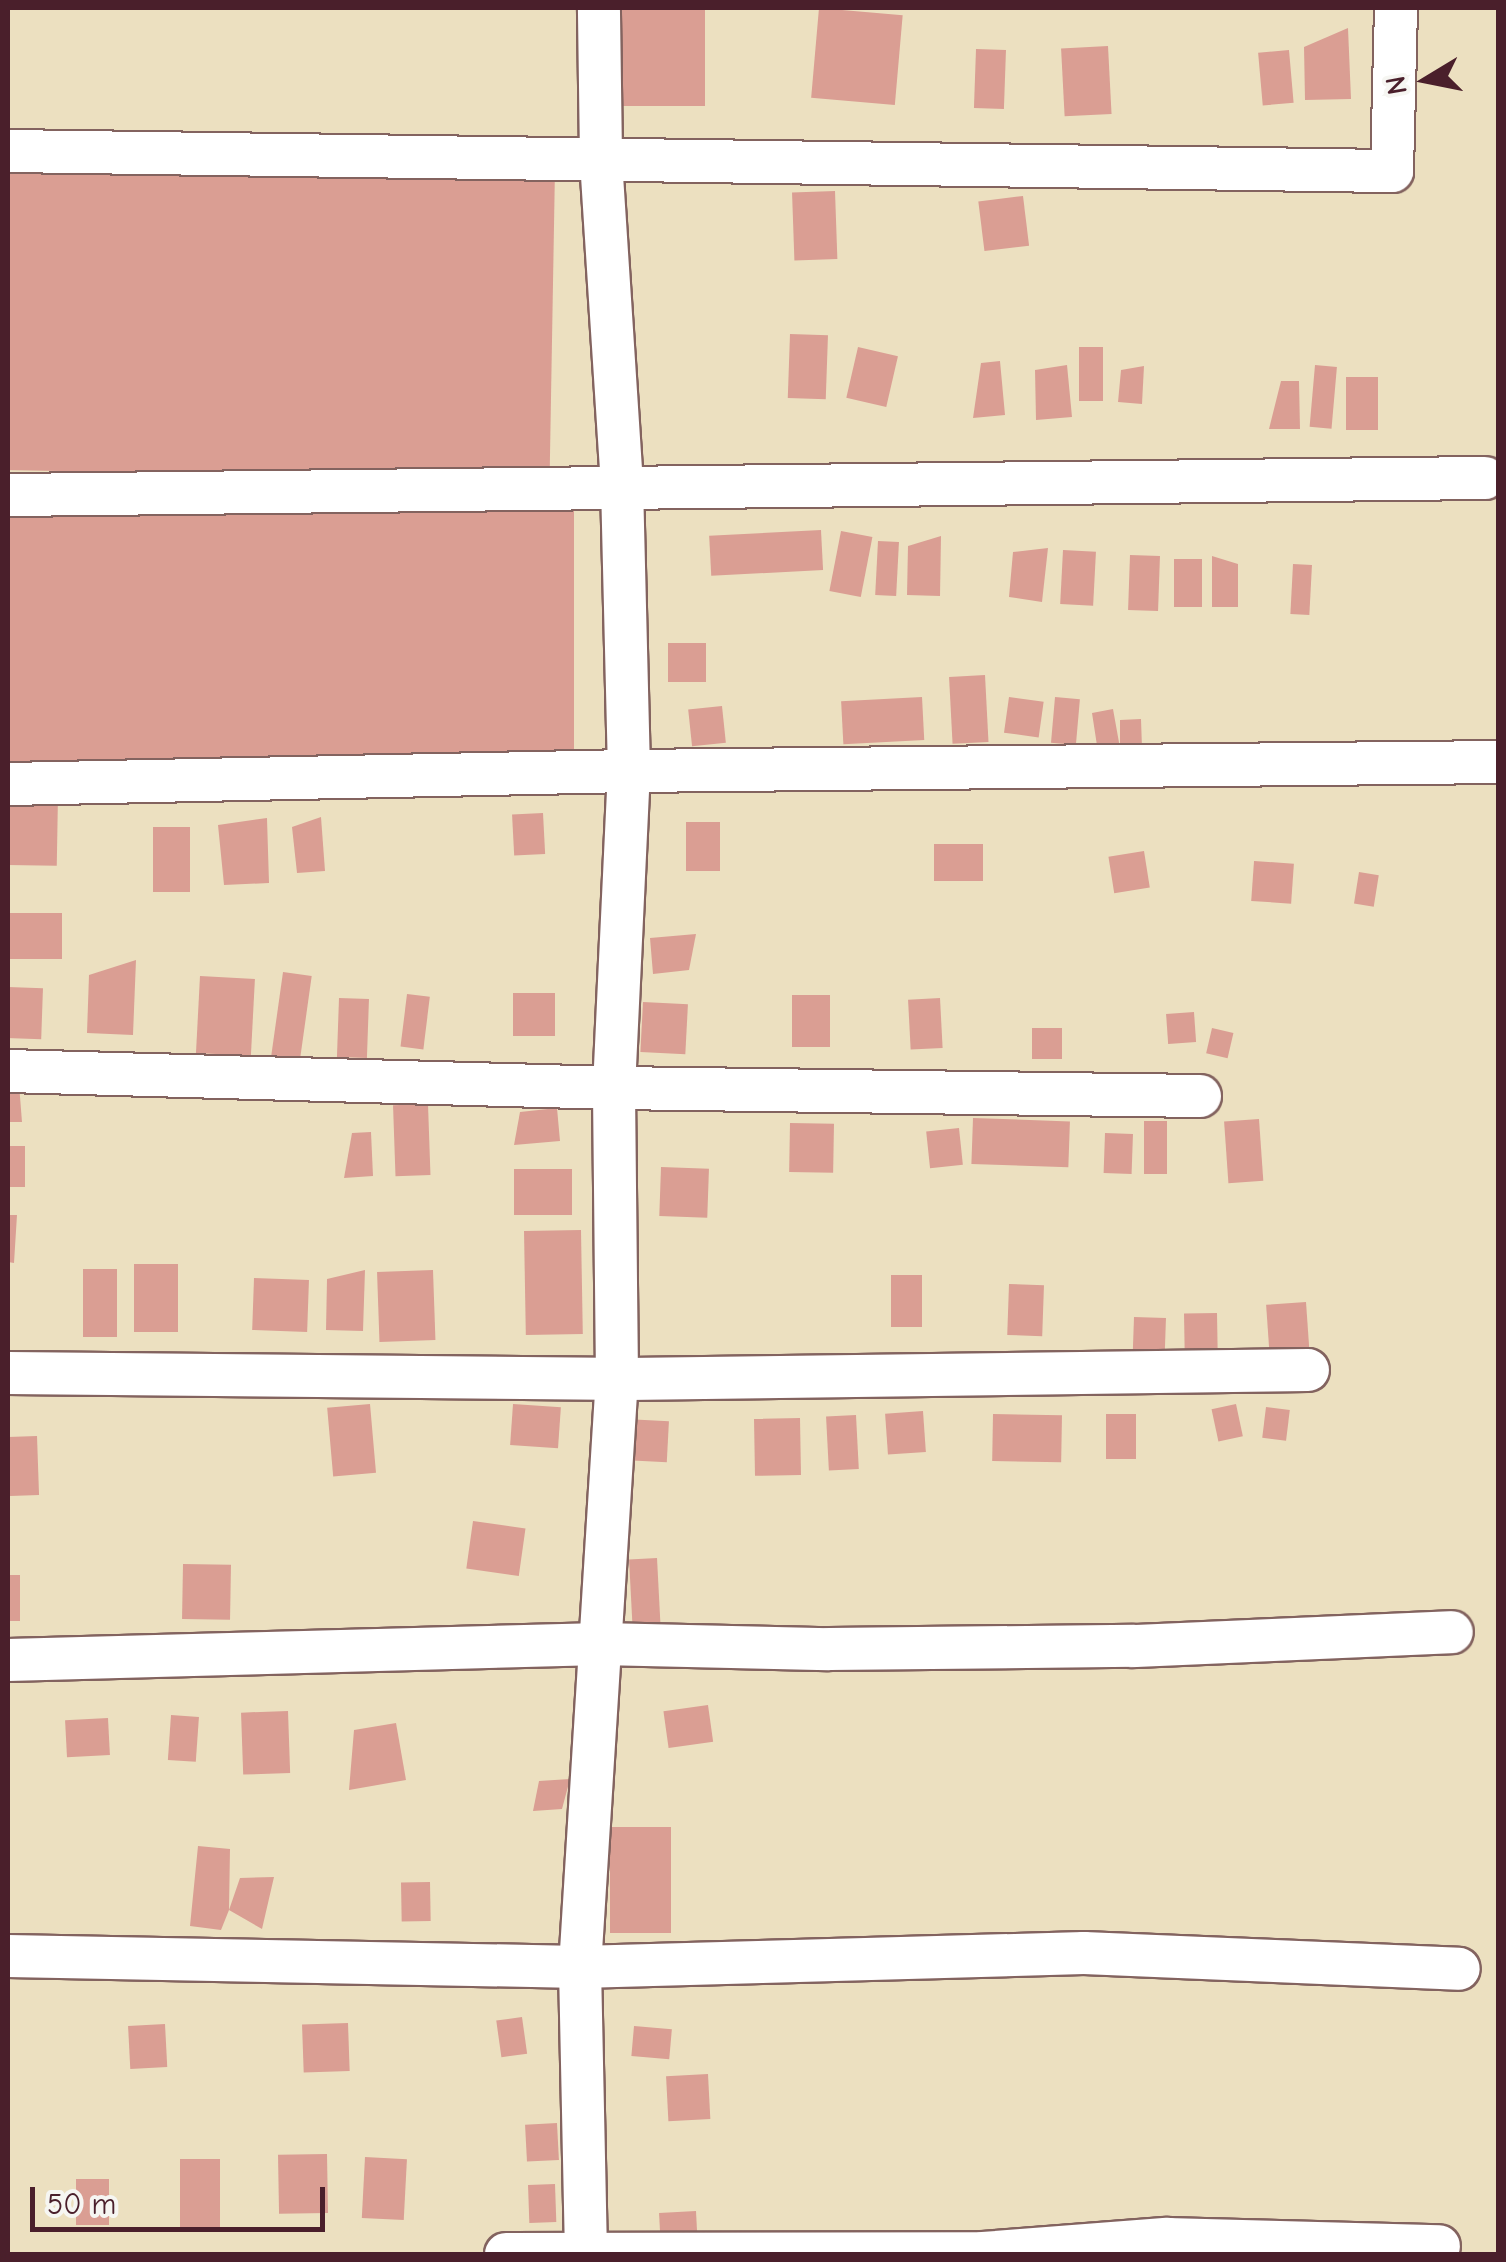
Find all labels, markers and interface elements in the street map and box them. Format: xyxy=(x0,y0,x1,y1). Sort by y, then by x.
north arrow xyxy=(1376,30,1476,130)
text: N xyxy=(1379,73,1414,97)
scale bar xyxy=(35,2167,330,2229)
text: 50 m xyxy=(47,2187,116,2222)

